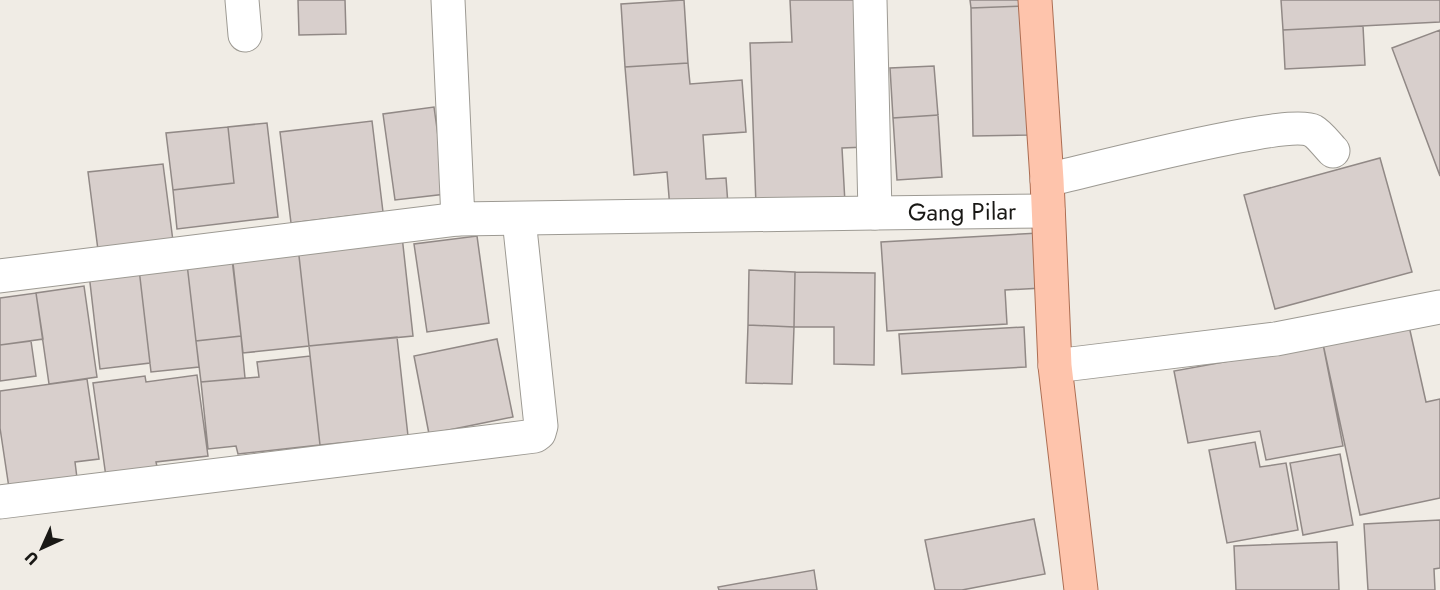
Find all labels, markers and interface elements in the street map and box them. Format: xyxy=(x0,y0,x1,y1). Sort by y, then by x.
street label: Gang Pilar xyxy=(908,193,1017,230)
north arrow xyxy=(12,518,72,578)
text: U xyxy=(20,546,44,570)

